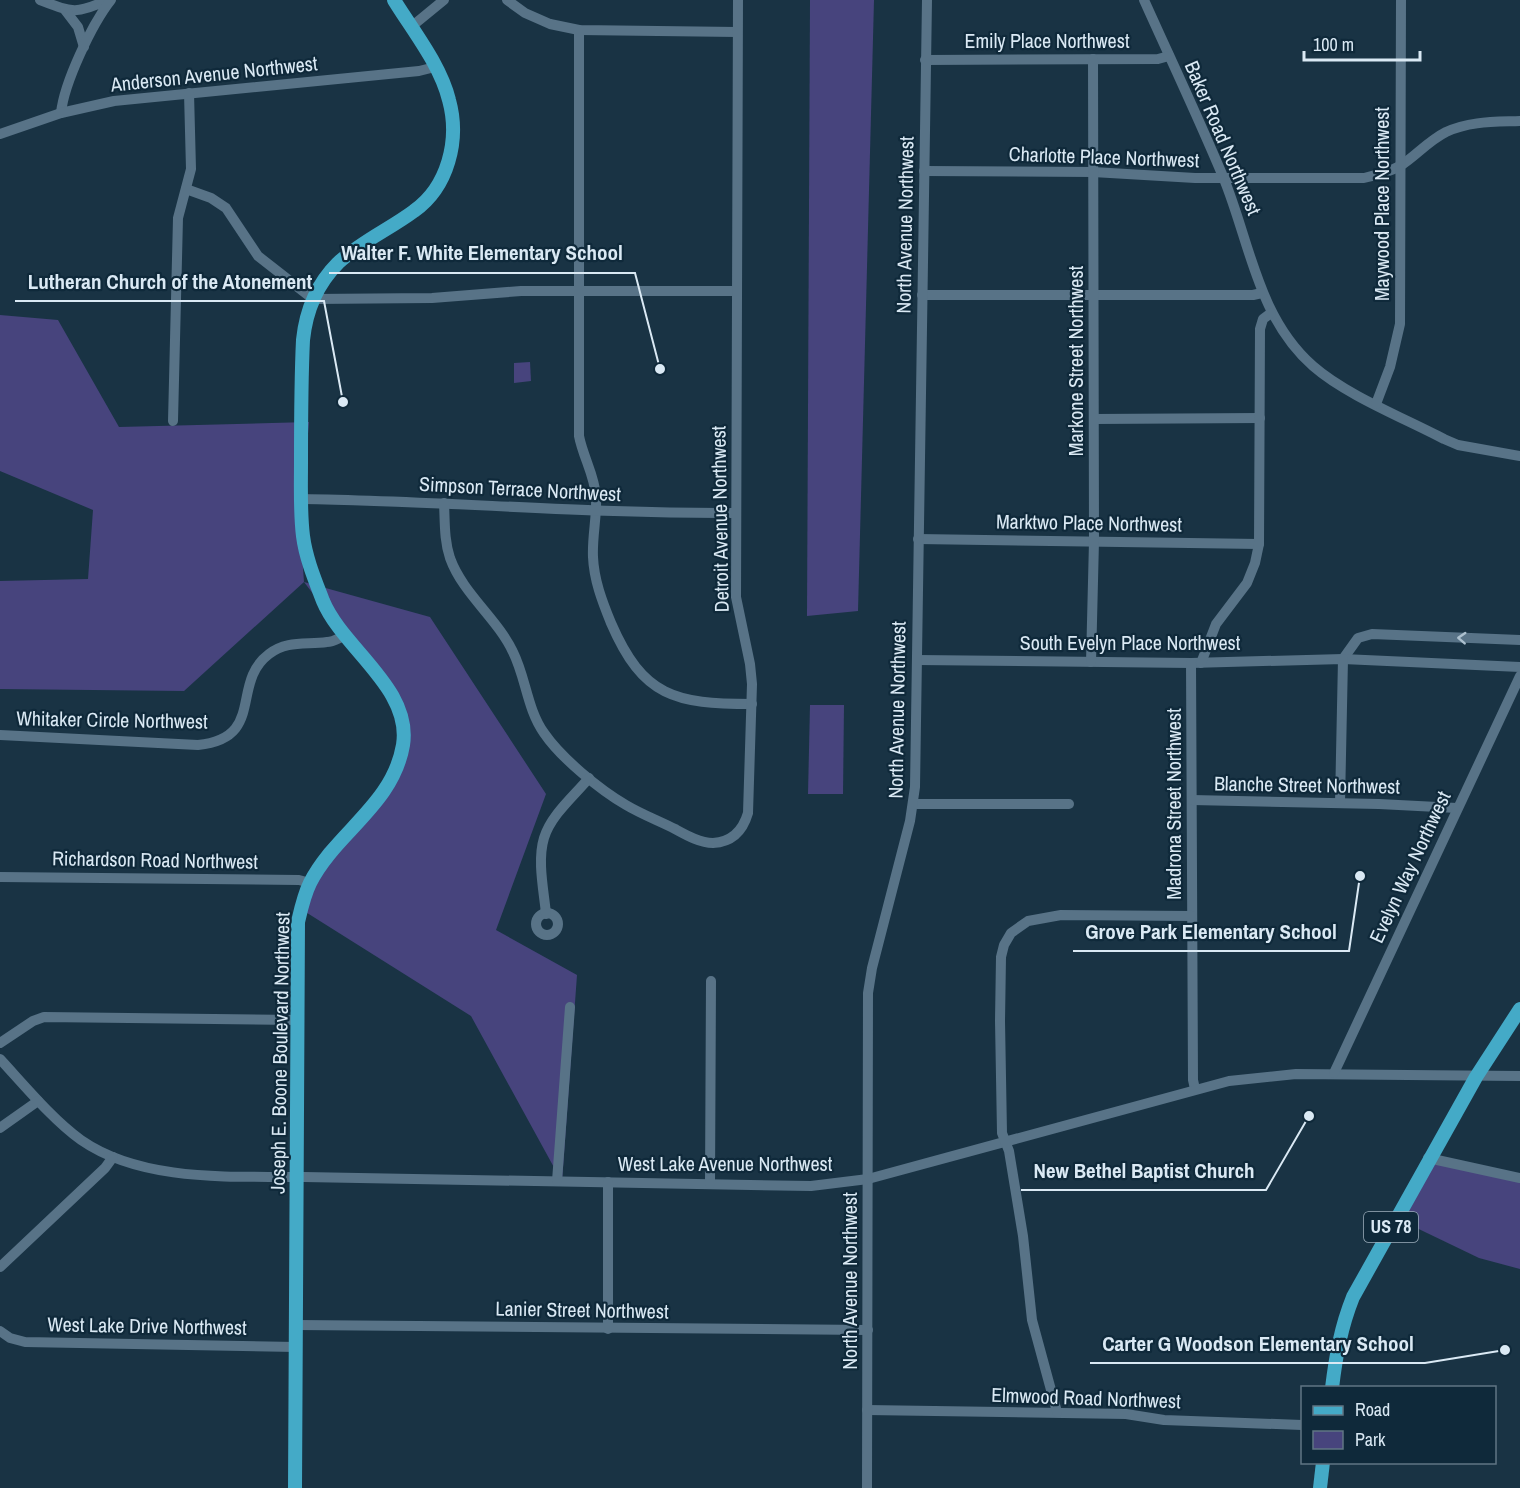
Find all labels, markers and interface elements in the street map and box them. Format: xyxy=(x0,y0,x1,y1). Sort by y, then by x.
scale bar xyxy=(1304,24,1420,62)
street label: Emily Place Northwest xyxy=(965,27,1130,54)
text: 100 m xyxy=(1313,32,1354,57)
street label: Anderson Avenue Northwest xyxy=(108,49,319,98)
street label: Baker Road Northwest xyxy=(1179,57,1268,219)
street label: Maywood Place Northwest xyxy=(1368,106,1395,301)
street label: North Avenue Northwest xyxy=(889,136,920,314)
street label: Charlotte Place Northwest xyxy=(1008,140,1200,173)
callout: Walter F. White Elementary School xyxy=(329,234,635,273)
text: Walter F. White Elementary School xyxy=(341,238,623,267)
callout: Lutheran Church of the Atonement xyxy=(15,262,324,301)
street label: Markone Street Northwest xyxy=(1062,265,1089,456)
text: Lutheran Church of the Atonement xyxy=(28,267,312,296)
street label: Detroit Avenue Northwest xyxy=(704,425,735,613)
street label: Simpson Terrace Northwest xyxy=(418,470,622,507)
street label: Marktwo Place Northwest xyxy=(996,507,1183,538)
street label: North Avenue Northwest xyxy=(881,621,912,799)
street label: South Evelyn Place Northwest xyxy=(1020,629,1241,656)
one-way arrow xyxy=(1457,631,1466,644)
street label: Whitaker Circle Northwest xyxy=(16,704,208,735)
street label: Madrona Street Northwest xyxy=(1160,708,1187,900)
street label: Blanche Street Northwest xyxy=(1214,769,1401,800)
street label: Evelyn Way Northwest xyxy=(1363,786,1457,947)
street label: Richardson Road Northwest xyxy=(52,844,259,875)
street label: Joseph E. Boone Boulevard Northwest xyxy=(264,911,295,1194)
callout: Grove Park Elementary School xyxy=(1073,912,1349,951)
text: Grove Park Elementary School xyxy=(1085,917,1337,946)
street label: West Lake Avenue Northwest xyxy=(618,1150,833,1177)
callout: New Bethel Baptist Church xyxy=(1021,1151,1266,1190)
text: New Bethel Baptist Church xyxy=(1033,1156,1255,1185)
street label: North Avenue Northwest xyxy=(836,1192,863,1370)
road number: US 78 xyxy=(1364,1212,1418,1242)
street label: Lanier Street Northwest xyxy=(495,1294,669,1325)
street label: West Lake Drive Northwest xyxy=(47,1310,247,1341)
callout: Carter G Woodson Elementary School xyxy=(1090,1324,1425,1363)
text: Carter G Woodson Elementary School xyxy=(1102,1329,1414,1358)
street label: Elmwood Road Northwest xyxy=(991,1381,1182,1414)
legend xyxy=(1301,1386,1496,1464)
text: Road xyxy=(1355,1397,1390,1422)
text: Park xyxy=(1355,1427,1386,1452)

